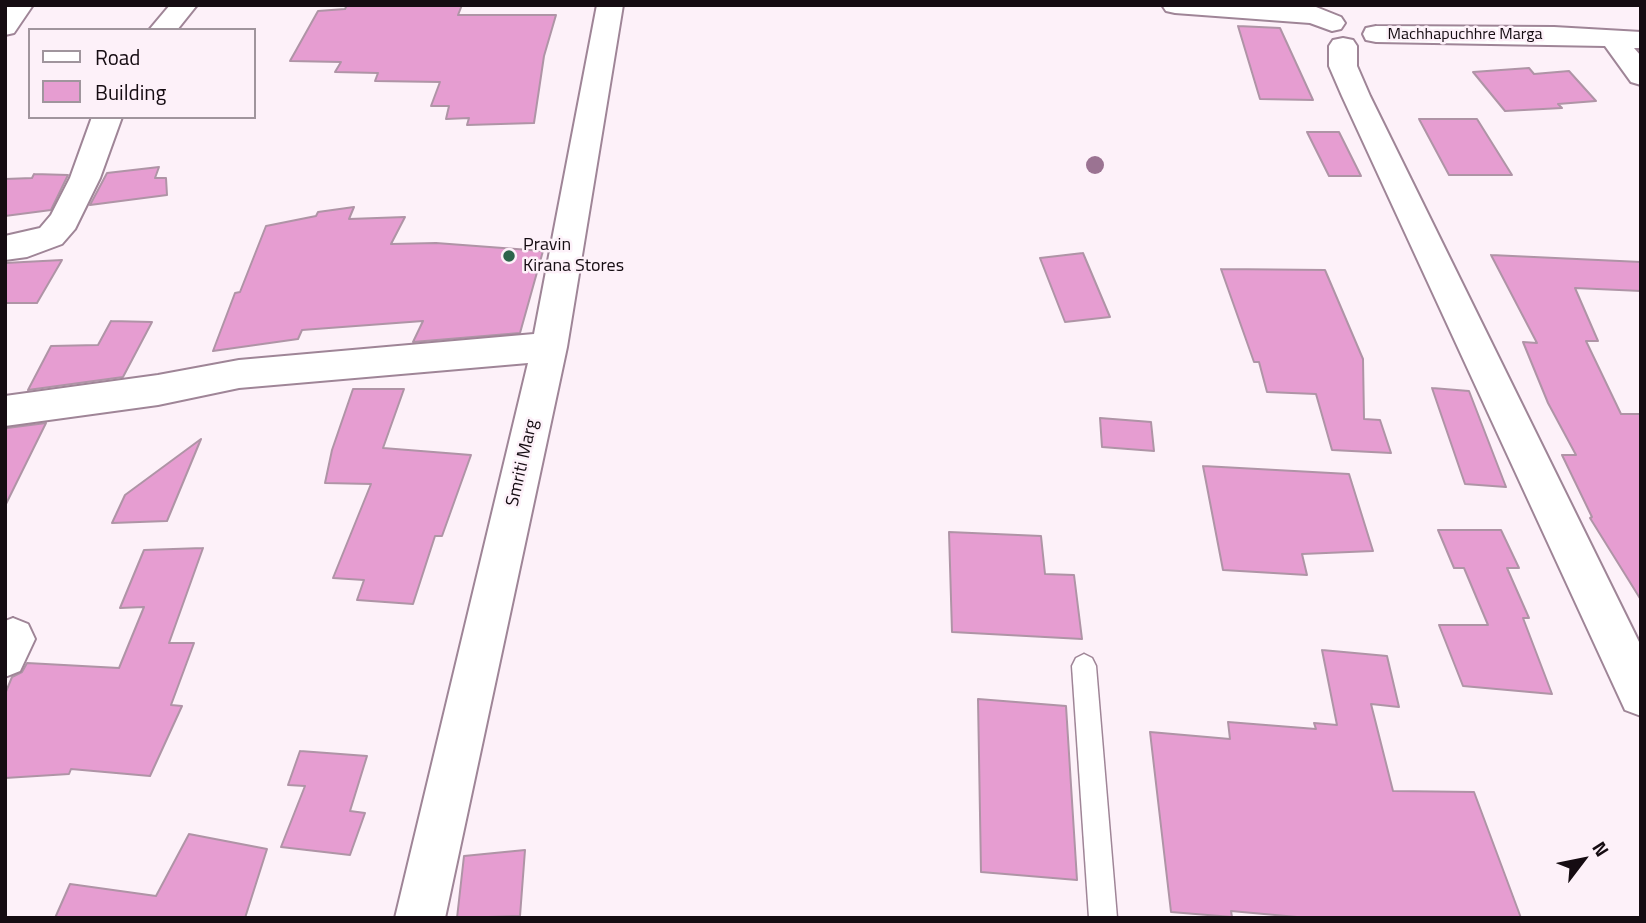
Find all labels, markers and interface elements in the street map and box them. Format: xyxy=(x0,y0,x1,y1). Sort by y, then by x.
street label: Machhapuchhre Marga xyxy=(1388,25,1542,45)
legend xyxy=(28,28,256,119)
text: Road xyxy=(95,41,140,73)
text: Building xyxy=(95,76,166,108)
place label: Pravin Kirana Stores xyxy=(523,235,624,278)
marker: Pravin Kirana Stores xyxy=(501,248,517,264)
street label: Smriti Marg xyxy=(503,417,543,509)
north arrow xyxy=(1548,825,1618,895)
text: N xyxy=(1585,835,1617,862)

